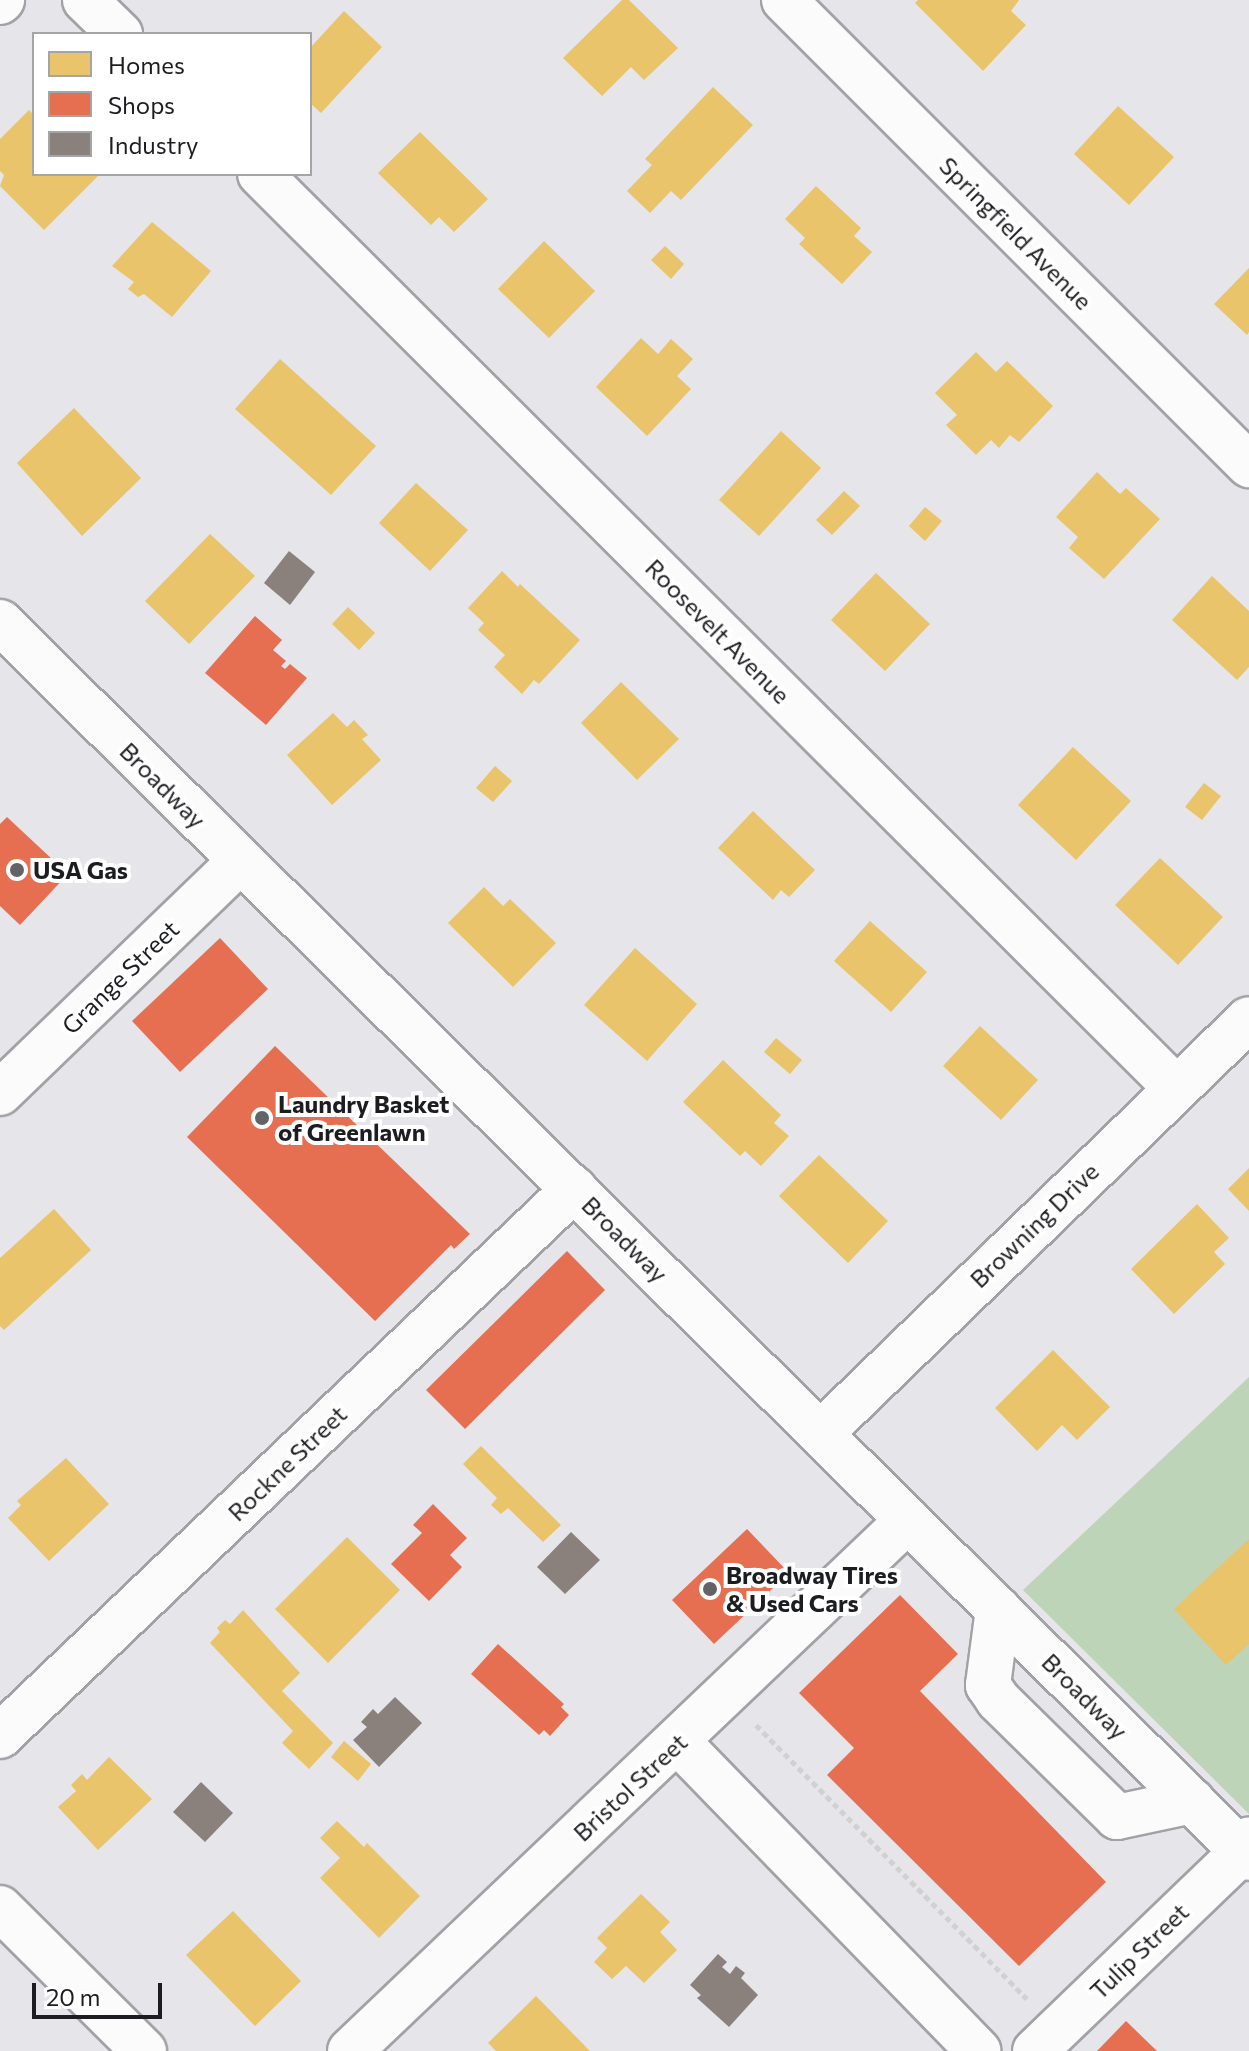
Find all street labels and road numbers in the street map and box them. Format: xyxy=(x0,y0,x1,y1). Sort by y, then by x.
street label: Springfield Avenue xyxy=(934,151,1098,315)
street label: Roosevelt Avenue xyxy=(640,553,796,709)
street label: Broadway xyxy=(114,736,212,834)
street label: Grange Street xyxy=(56,914,184,1040)
street label: Browning Drive xyxy=(964,1157,1104,1293)
street label: Broadway xyxy=(576,1190,674,1288)
street label: Rockne Street xyxy=(222,1399,352,1527)
street label: Broadway xyxy=(1036,1647,1134,1745)
street label: Bristol Street xyxy=(567,1727,693,1847)
street label: Tulip Street xyxy=(1084,1897,1194,2005)

